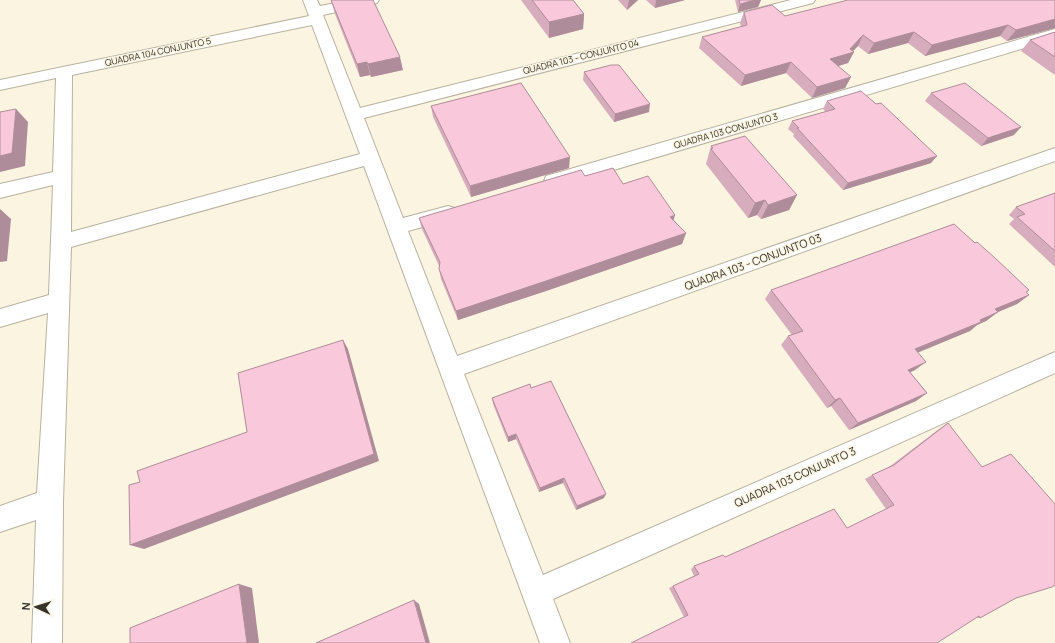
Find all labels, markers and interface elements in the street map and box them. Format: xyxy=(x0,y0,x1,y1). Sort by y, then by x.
street label: QUADRA 104 CONJUNTO 5 xyxy=(104,34,212,69)
street label: QUADRA 103 - CONJUNTO 04 xyxy=(522,36,640,77)
street label: QUADRA 103 CONJUNTO 3 xyxy=(672,109,779,152)
street label: QUADRA 103 - CONJUNTO 03 xyxy=(682,230,824,293)
street label: QUADRA 103 CONJUNTO 3 xyxy=(732,443,858,510)
north arrow xyxy=(16,587,56,627)
text: N xyxy=(18,602,33,611)

